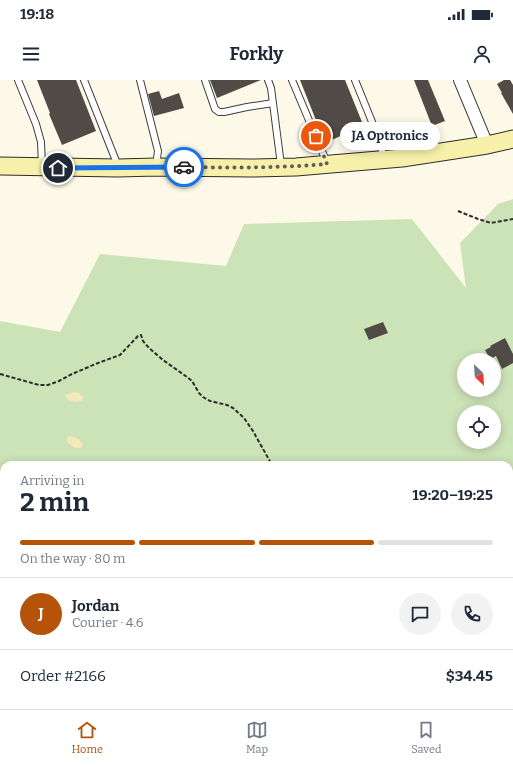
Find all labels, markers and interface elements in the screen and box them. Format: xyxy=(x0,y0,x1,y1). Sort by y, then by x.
text: 19:18 xyxy=(20,5,54,23)
icon: menu xyxy=(20,43,42,65)
text: Forkly xyxy=(230,43,283,65)
icon: person xyxy=(471,43,493,65)
pin xyxy=(299,119,333,153)
callout: JA Optronics xyxy=(340,122,440,150)
icon: bag xyxy=(305,125,327,147)
text: JA Optronics xyxy=(352,128,428,143)
courier xyxy=(164,147,204,187)
pin xyxy=(41,151,75,185)
icon: car xyxy=(173,156,195,178)
icon: home xyxy=(47,157,69,179)
north arrow xyxy=(457,353,501,397)
map controls xyxy=(457,353,501,449)
button: locate xyxy=(457,405,501,449)
text: Arriving in xyxy=(20,473,85,488)
text: 19:20–19:25 xyxy=(412,486,493,504)
text: 2 min xyxy=(20,487,89,518)
text: On the way · 80 m xyxy=(20,551,126,566)
button: chat xyxy=(399,593,441,635)
button: phone xyxy=(451,593,493,635)
text: Jordan xyxy=(72,597,119,615)
text: J xyxy=(38,605,44,623)
text: Courier · 4.6 xyxy=(72,615,144,630)
text: Order #2166 xyxy=(20,667,106,685)
text: $34.45 xyxy=(446,667,493,685)
tab: Home xyxy=(72,719,103,756)
tab: Map xyxy=(246,719,268,756)
tab: Saved xyxy=(411,719,441,756)

